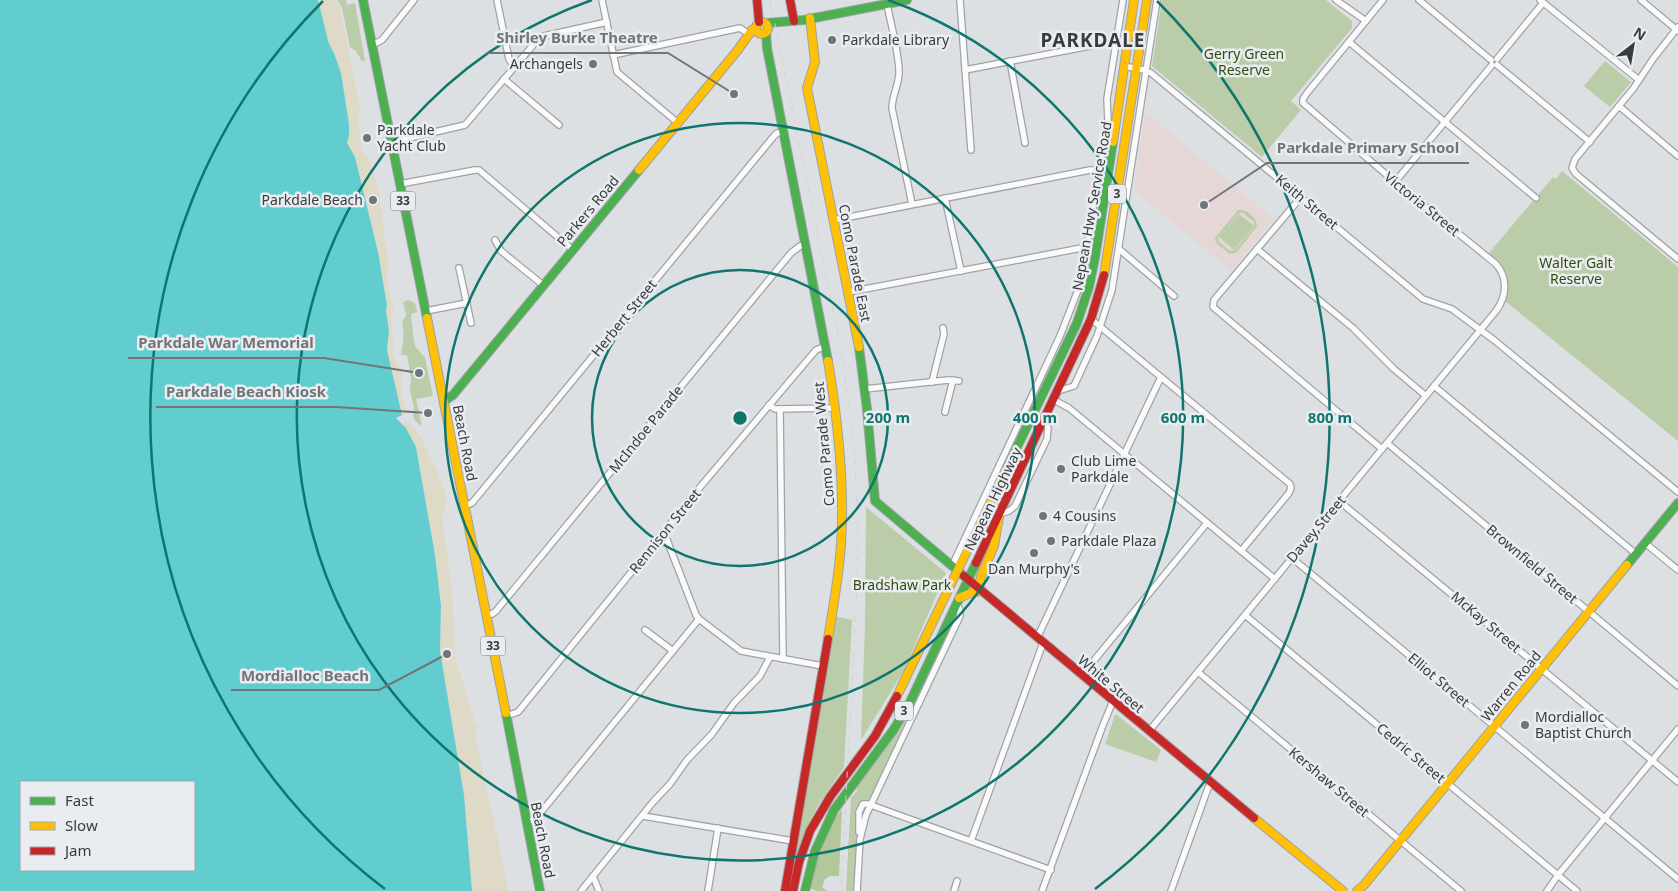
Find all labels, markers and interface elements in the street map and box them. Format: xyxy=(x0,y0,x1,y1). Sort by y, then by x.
north arrow xyxy=(1608,20,1658,70)
text: N xyxy=(1630,22,1650,45)
callout: Shirley Burke Theatre xyxy=(486,23,668,53)
text: Shirley Burke Theatre xyxy=(496,27,658,47)
district label: PARKDALE xyxy=(1040,27,1146,53)
place label: Parkdale Library xyxy=(842,30,950,49)
marker: Parkdale Library xyxy=(826,34,838,46)
park label: Gerry Green Reserve xyxy=(1204,44,1284,79)
place label: Archangels xyxy=(510,54,583,73)
marker: Archangels xyxy=(587,58,599,70)
place label: Parkdale Yacht Club xyxy=(377,120,446,155)
street label: Nepean Hwy Service Road xyxy=(1067,120,1116,292)
marker: Parkdale Yacht Club xyxy=(361,132,373,144)
callout: Parkdale Primary School xyxy=(1267,133,1469,163)
text: Parkdale Primary School xyxy=(1277,137,1459,157)
street label: Victoria Street xyxy=(1380,167,1464,240)
street label: Keith Street xyxy=(1272,170,1343,234)
street label: Parkers Road xyxy=(552,171,623,250)
road number: 3 xyxy=(1108,184,1126,203)
place label: Parkdale Beach xyxy=(262,190,363,209)
road number: 33 xyxy=(390,192,416,210)
marker: Parkdale Beach xyxy=(367,194,379,206)
street label: Como Parade East xyxy=(835,202,876,323)
park label: Walter Galt Reserve xyxy=(1539,253,1613,288)
street label: Herbert Street xyxy=(587,275,661,360)
callout: Parkdale War Memorial xyxy=(128,328,324,358)
text: Parkdale War Memorial xyxy=(138,332,314,352)
callout: Parkdale Beach Kiosk xyxy=(156,377,336,407)
text: Parkdale Beach Kiosk xyxy=(166,381,327,401)
street label: McIndoe Parade xyxy=(604,381,687,476)
street label: Como Parade West xyxy=(809,381,838,507)
street label: Beach Road xyxy=(449,403,482,483)
text: 200 m xyxy=(866,407,910,427)
text: 400 m xyxy=(1013,407,1057,427)
text: 600 m xyxy=(1161,407,1205,427)
text: 800 m xyxy=(1308,407,1352,427)
centre of rings xyxy=(731,409,749,427)
street label: Nepean Highway xyxy=(959,443,1026,553)
place label: Club Lime Parkdale xyxy=(1071,451,1136,486)
marker: Club Lime Parkdale xyxy=(1055,463,1067,475)
street label: Rennison Street xyxy=(624,484,705,577)
street label: Davey Street xyxy=(1282,491,1349,566)
place label: 4 Cousins xyxy=(1053,506,1117,525)
marker: 4 Cousins xyxy=(1037,510,1049,522)
street label: Brownfield Street xyxy=(1483,520,1582,607)
place label: Parkdale Plaza xyxy=(1061,531,1157,550)
marker: Parkdale Plaza xyxy=(1045,535,1057,547)
marker: Dan Murphy's xyxy=(1028,547,1040,559)
place label: Dan Murphy's xyxy=(988,559,1080,578)
park label: Bradshaw Park xyxy=(853,575,952,594)
street label: McKay Street xyxy=(1447,587,1525,656)
road number: 33 xyxy=(480,636,506,656)
street label: Warren Road xyxy=(1476,646,1545,725)
street label: Elliot Street xyxy=(1405,648,1474,711)
street label: White Street xyxy=(1074,650,1148,717)
callout: Mordialloc Beach xyxy=(231,660,379,690)
text: Mordialloc Beach xyxy=(241,665,369,685)
road number: 3 xyxy=(895,701,913,720)
place label: Mordialloc Baptist Church xyxy=(1535,707,1632,742)
street label: Cedric Street xyxy=(1373,718,1450,787)
marker: Mordialloc Baptist Church xyxy=(1519,719,1531,731)
street label: Kershaw Street xyxy=(1285,742,1373,821)
legend xyxy=(20,781,195,871)
text: Fast xyxy=(65,790,94,810)
street label: Beach Road xyxy=(527,800,560,880)
text: Slow xyxy=(65,815,98,835)
text: Jam xyxy=(63,840,92,860)

